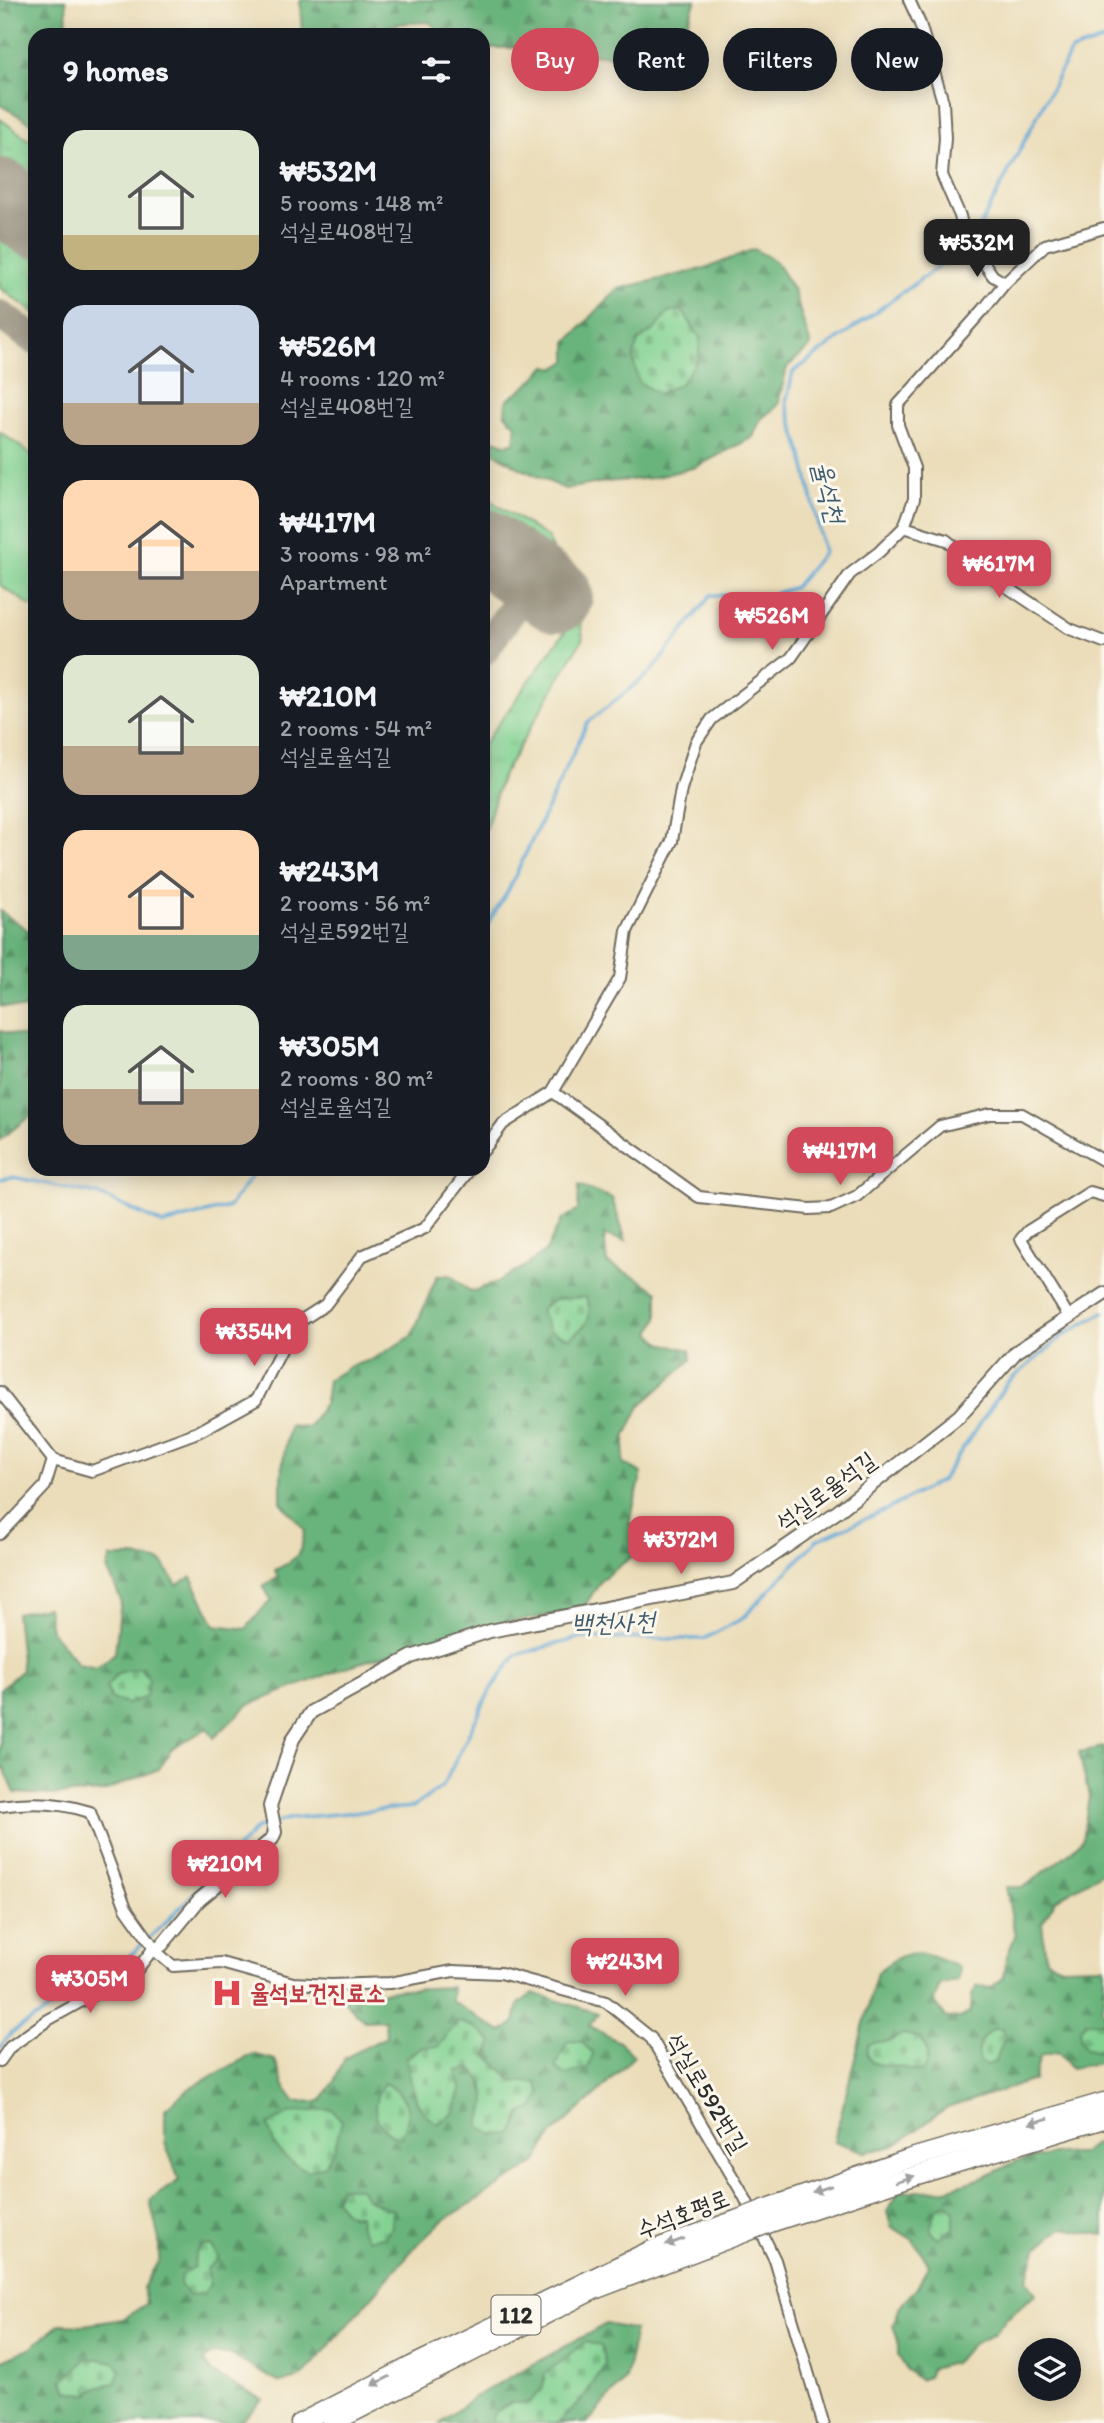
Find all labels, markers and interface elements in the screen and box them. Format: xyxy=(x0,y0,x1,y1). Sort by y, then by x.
chip: Buy xyxy=(511,28,599,91)
chip: Rent xyxy=(613,28,709,91)
chip: Filters xyxy=(723,28,837,91)
chip: New xyxy=(851,28,943,91)
icon: filters xyxy=(417,51,455,89)
text: 9 homes xyxy=(63,52,169,89)
text: ₩532M xyxy=(280,152,377,189)
icon: home xyxy=(119,158,203,242)
text: 5 rooms · 148 m² xyxy=(280,189,443,217)
text: 석실로408번길 xyxy=(280,217,413,245)
pin: ₩532M xyxy=(928,219,1026,279)
text: ₩532M xyxy=(940,228,1014,256)
text: ₩526M xyxy=(280,327,377,364)
icon: home xyxy=(119,333,203,417)
text: 4 rooms · 120 m² xyxy=(280,364,445,392)
text: 석실로408번길 xyxy=(280,392,413,420)
water label: 율석천 xyxy=(806,458,853,529)
text: ₩417M xyxy=(280,503,376,540)
icon: home xyxy=(119,508,203,592)
text: 3 rooms · 98 m² xyxy=(280,540,431,568)
pin: ₩617M xyxy=(950,540,1048,600)
text: ₩617M xyxy=(963,549,1035,577)
text: Apartment xyxy=(280,568,387,596)
pin: ₩526M xyxy=(723,592,821,652)
text: ₩526M xyxy=(735,601,809,629)
text: ₩210M xyxy=(280,677,377,714)
icon: home xyxy=(119,683,203,767)
text: 2 rooms · 54 m² xyxy=(280,714,432,742)
text: 석실로율석길 xyxy=(280,742,391,770)
text: ₩243M xyxy=(280,852,379,889)
icon: home xyxy=(119,858,203,942)
text: 2 rooms · 56 m² xyxy=(280,889,431,917)
text: 석실로592번길 xyxy=(280,917,409,945)
text: ₩305M xyxy=(280,1027,380,1064)
icon: home xyxy=(119,1033,203,1117)
text: 2 rooms · 80 m² xyxy=(280,1064,433,1092)
text: 석실로율석길 xyxy=(280,1092,391,1120)
pin: ₩417M xyxy=(791,1128,889,1187)
text: ₩417M xyxy=(803,1136,877,1164)
pin: ₩354M xyxy=(205,1308,303,1368)
text: ₩354M xyxy=(216,1317,292,1345)
street label: 석실로율석길 xyxy=(770,1445,881,1536)
pin: ₩372M xyxy=(632,1516,730,1576)
text: ₩372M xyxy=(644,1525,718,1553)
water label: 백천사천 xyxy=(571,1604,658,1639)
pin: ₩210M xyxy=(176,1840,274,1900)
text: ₩210M xyxy=(188,1849,262,1877)
pin: ₩243M xyxy=(576,1938,674,1998)
text: ₩243M xyxy=(587,1947,663,1975)
pin: ₩305M xyxy=(41,1955,139,2015)
text: ₩305M xyxy=(52,1964,128,1992)
hospital icon: 율석보건진료소 xyxy=(210,1976,244,2010)
place label: 율석보건진료소 xyxy=(250,1978,385,2007)
street label: 석실로592번길 xyxy=(660,2028,754,2158)
one-way arrow xyxy=(1028,2117,1049,2127)
one-way arrow xyxy=(894,2173,915,2183)
street label: 수석호평로 xyxy=(633,2183,733,2244)
one-way arrow xyxy=(811,2184,832,2195)
one-way arrow xyxy=(664,2237,685,2248)
road number: 112 xyxy=(491,2296,540,2334)
map controls xyxy=(1018,2338,1081,2401)
button: layers xyxy=(1018,2338,1081,2401)
one-way arrow xyxy=(371,2376,391,2387)

